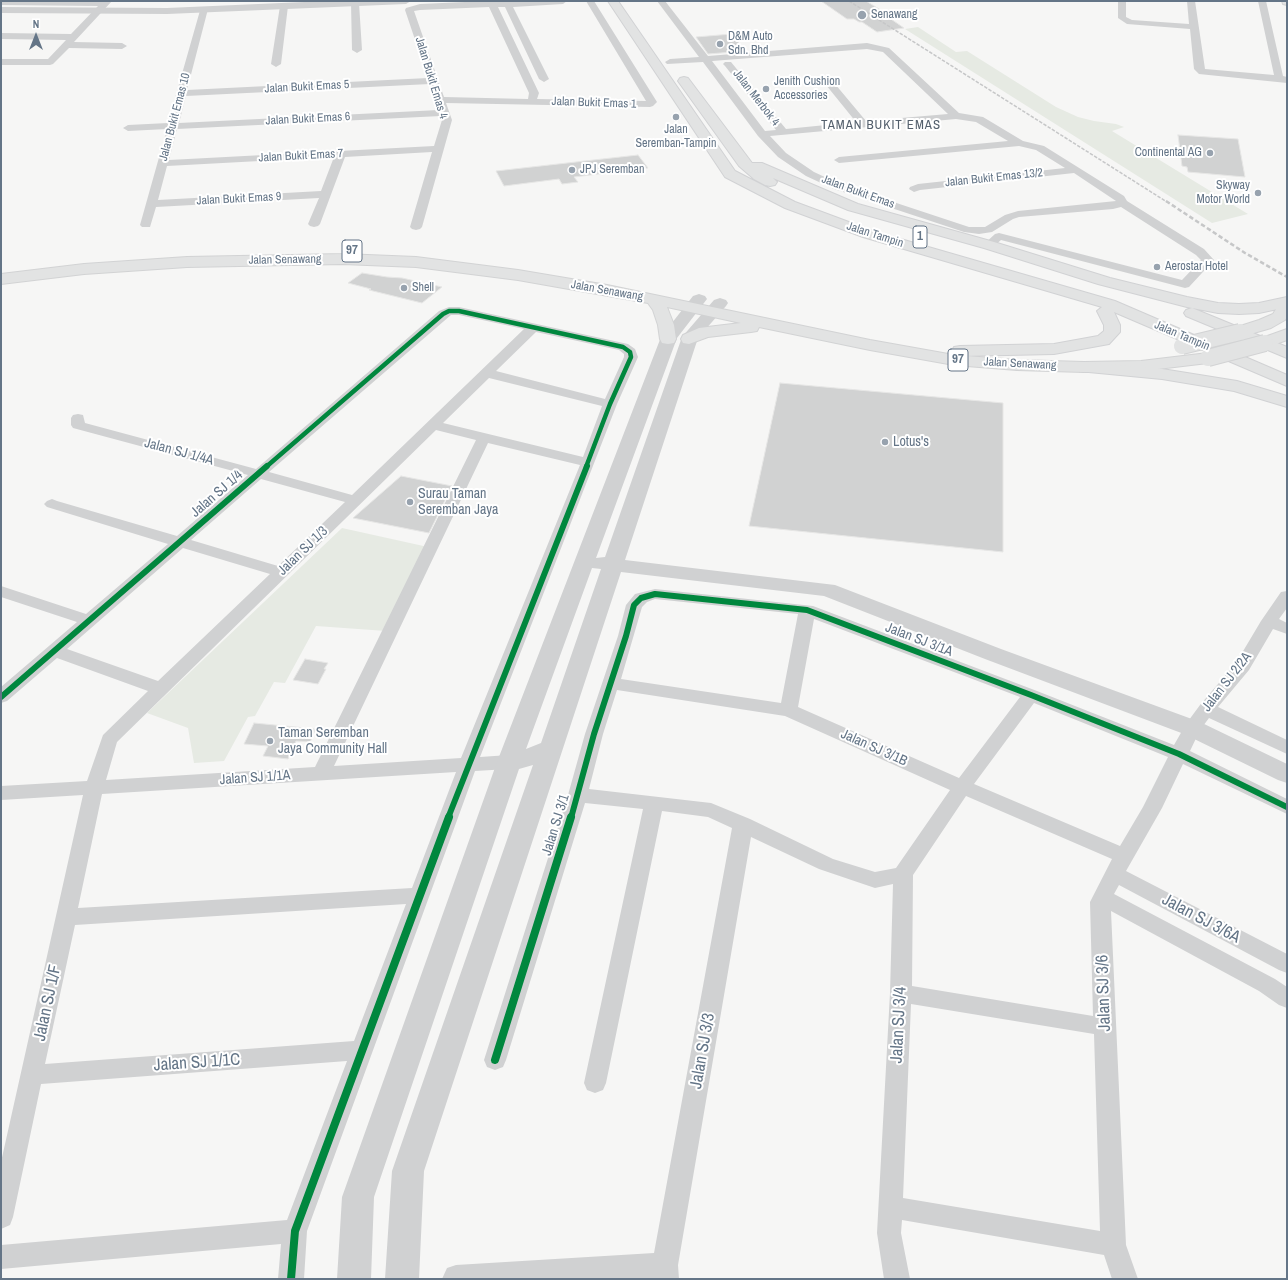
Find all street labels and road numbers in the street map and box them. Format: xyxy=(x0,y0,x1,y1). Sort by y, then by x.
street label: Jalan Bukit Emas 4 xyxy=(412,35,450,121)
street label: Jalan Merbok 4 xyxy=(730,67,782,129)
street label: Jalan Bukit Emas 10 xyxy=(156,72,194,162)
street label: Jalan Bukit Emas 5 xyxy=(264,78,350,96)
street label: Jalan Bukit Emas 1 xyxy=(551,94,637,112)
street label: Jalan Bukit Emas 6 xyxy=(265,110,351,128)
street label: Jalan Bukit Emas 7 xyxy=(258,147,344,165)
street label: Jalan Bukit Emas 13/2 xyxy=(944,166,1044,190)
street label: Jalan Bukit Emas xyxy=(820,172,896,212)
street label: Jalan Bukit Emas 9 xyxy=(196,190,282,208)
street label: Jalan Tampin xyxy=(845,219,905,251)
road number: 1 xyxy=(913,226,927,248)
road number: 97 xyxy=(342,240,362,262)
street label: Jalan Senawang xyxy=(249,252,321,268)
street label: Jalan Senawang xyxy=(570,278,644,304)
street label: Jalan Tampin xyxy=(1152,318,1212,354)
road number: 97 xyxy=(948,349,968,371)
street label: Jalan Senawang xyxy=(983,355,1057,373)
street label: Jalan SJ 1/4A xyxy=(143,435,215,469)
street label: Jalan SJ 1/4 xyxy=(188,467,246,521)
street label: Jalan SJ 1/3 xyxy=(274,523,332,579)
street label: Jalan SJ 3/1A xyxy=(883,619,955,661)
street label: Jalan SJ 2/2A xyxy=(1199,649,1255,715)
street label: Jalan SJ 3/1B xyxy=(838,726,910,770)
street label: Jalan SJ 1/1A xyxy=(219,767,291,789)
street label: Jalan SJ 3/1 xyxy=(539,792,573,858)
street label: Jalan SJ 3/6A xyxy=(1158,890,1244,948)
street label: Jalan SJ 3/6 xyxy=(1092,954,1116,1032)
street label: Jalan SJ 1/F xyxy=(30,963,66,1043)
street label: Jalan SJ 3/4 xyxy=(887,986,911,1064)
street label: Jalan SJ 3/3 xyxy=(686,1011,720,1091)
street label: Jalan SJ 1/1C xyxy=(153,1050,241,1076)

